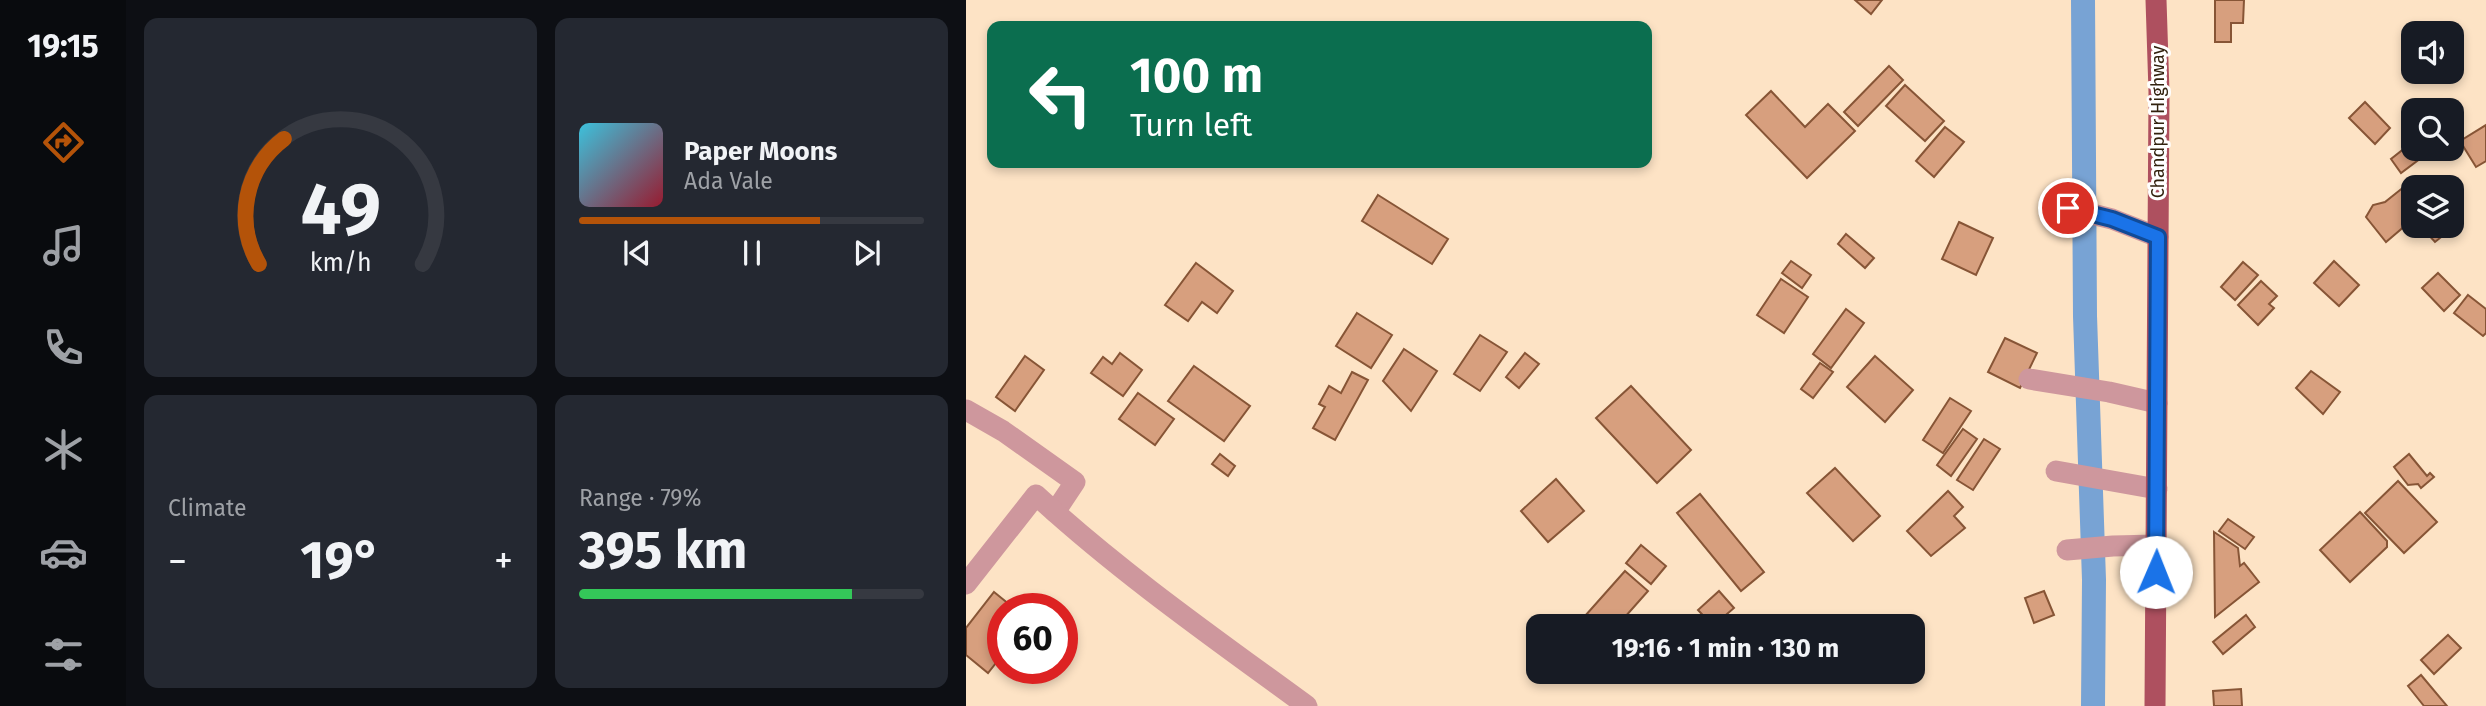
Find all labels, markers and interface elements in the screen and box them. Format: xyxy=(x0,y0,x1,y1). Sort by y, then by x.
map controls xyxy=(2401,21,2464,238)
button: sound xyxy=(2401,21,2464,84)
text: 19:15 xyxy=(27,27,99,65)
street label: Chandpur Highway xyxy=(2147,45,2169,198)
text: 100 m xyxy=(1130,46,1263,105)
icon: left xyxy=(1015,49,1106,140)
button: search xyxy=(2401,98,2464,161)
text: Turn left xyxy=(1130,106,1252,144)
icon: directions xyxy=(39,118,88,167)
text: Paper Moons xyxy=(684,136,837,167)
text: 49 xyxy=(300,166,381,253)
text: Ada Vale xyxy=(684,167,773,195)
button: layers xyxy=(2401,175,2464,238)
pin xyxy=(2038,178,2098,238)
icon: arrive xyxy=(2049,189,2087,227)
icon: music xyxy=(39,221,88,270)
icon: previous xyxy=(618,234,656,272)
icon: pause xyxy=(733,234,771,272)
icon: next xyxy=(848,234,886,272)
text: km/h xyxy=(310,248,371,278)
icon: phone xyxy=(39,323,88,372)
icon: climate xyxy=(39,425,88,474)
text: Range · 79% xyxy=(579,484,701,512)
text: Climate xyxy=(168,494,247,522)
text: 395 km xyxy=(579,519,747,582)
icon: car xyxy=(39,528,88,577)
text: 19° xyxy=(300,529,381,592)
position arrow xyxy=(2119,535,2193,609)
text: − xyxy=(168,538,187,584)
text: + xyxy=(494,538,513,584)
speed limit sign: 60 xyxy=(987,593,1078,684)
icon: filters xyxy=(39,630,88,679)
text: 19:16 · 1 min · 130 m xyxy=(1612,633,1839,664)

